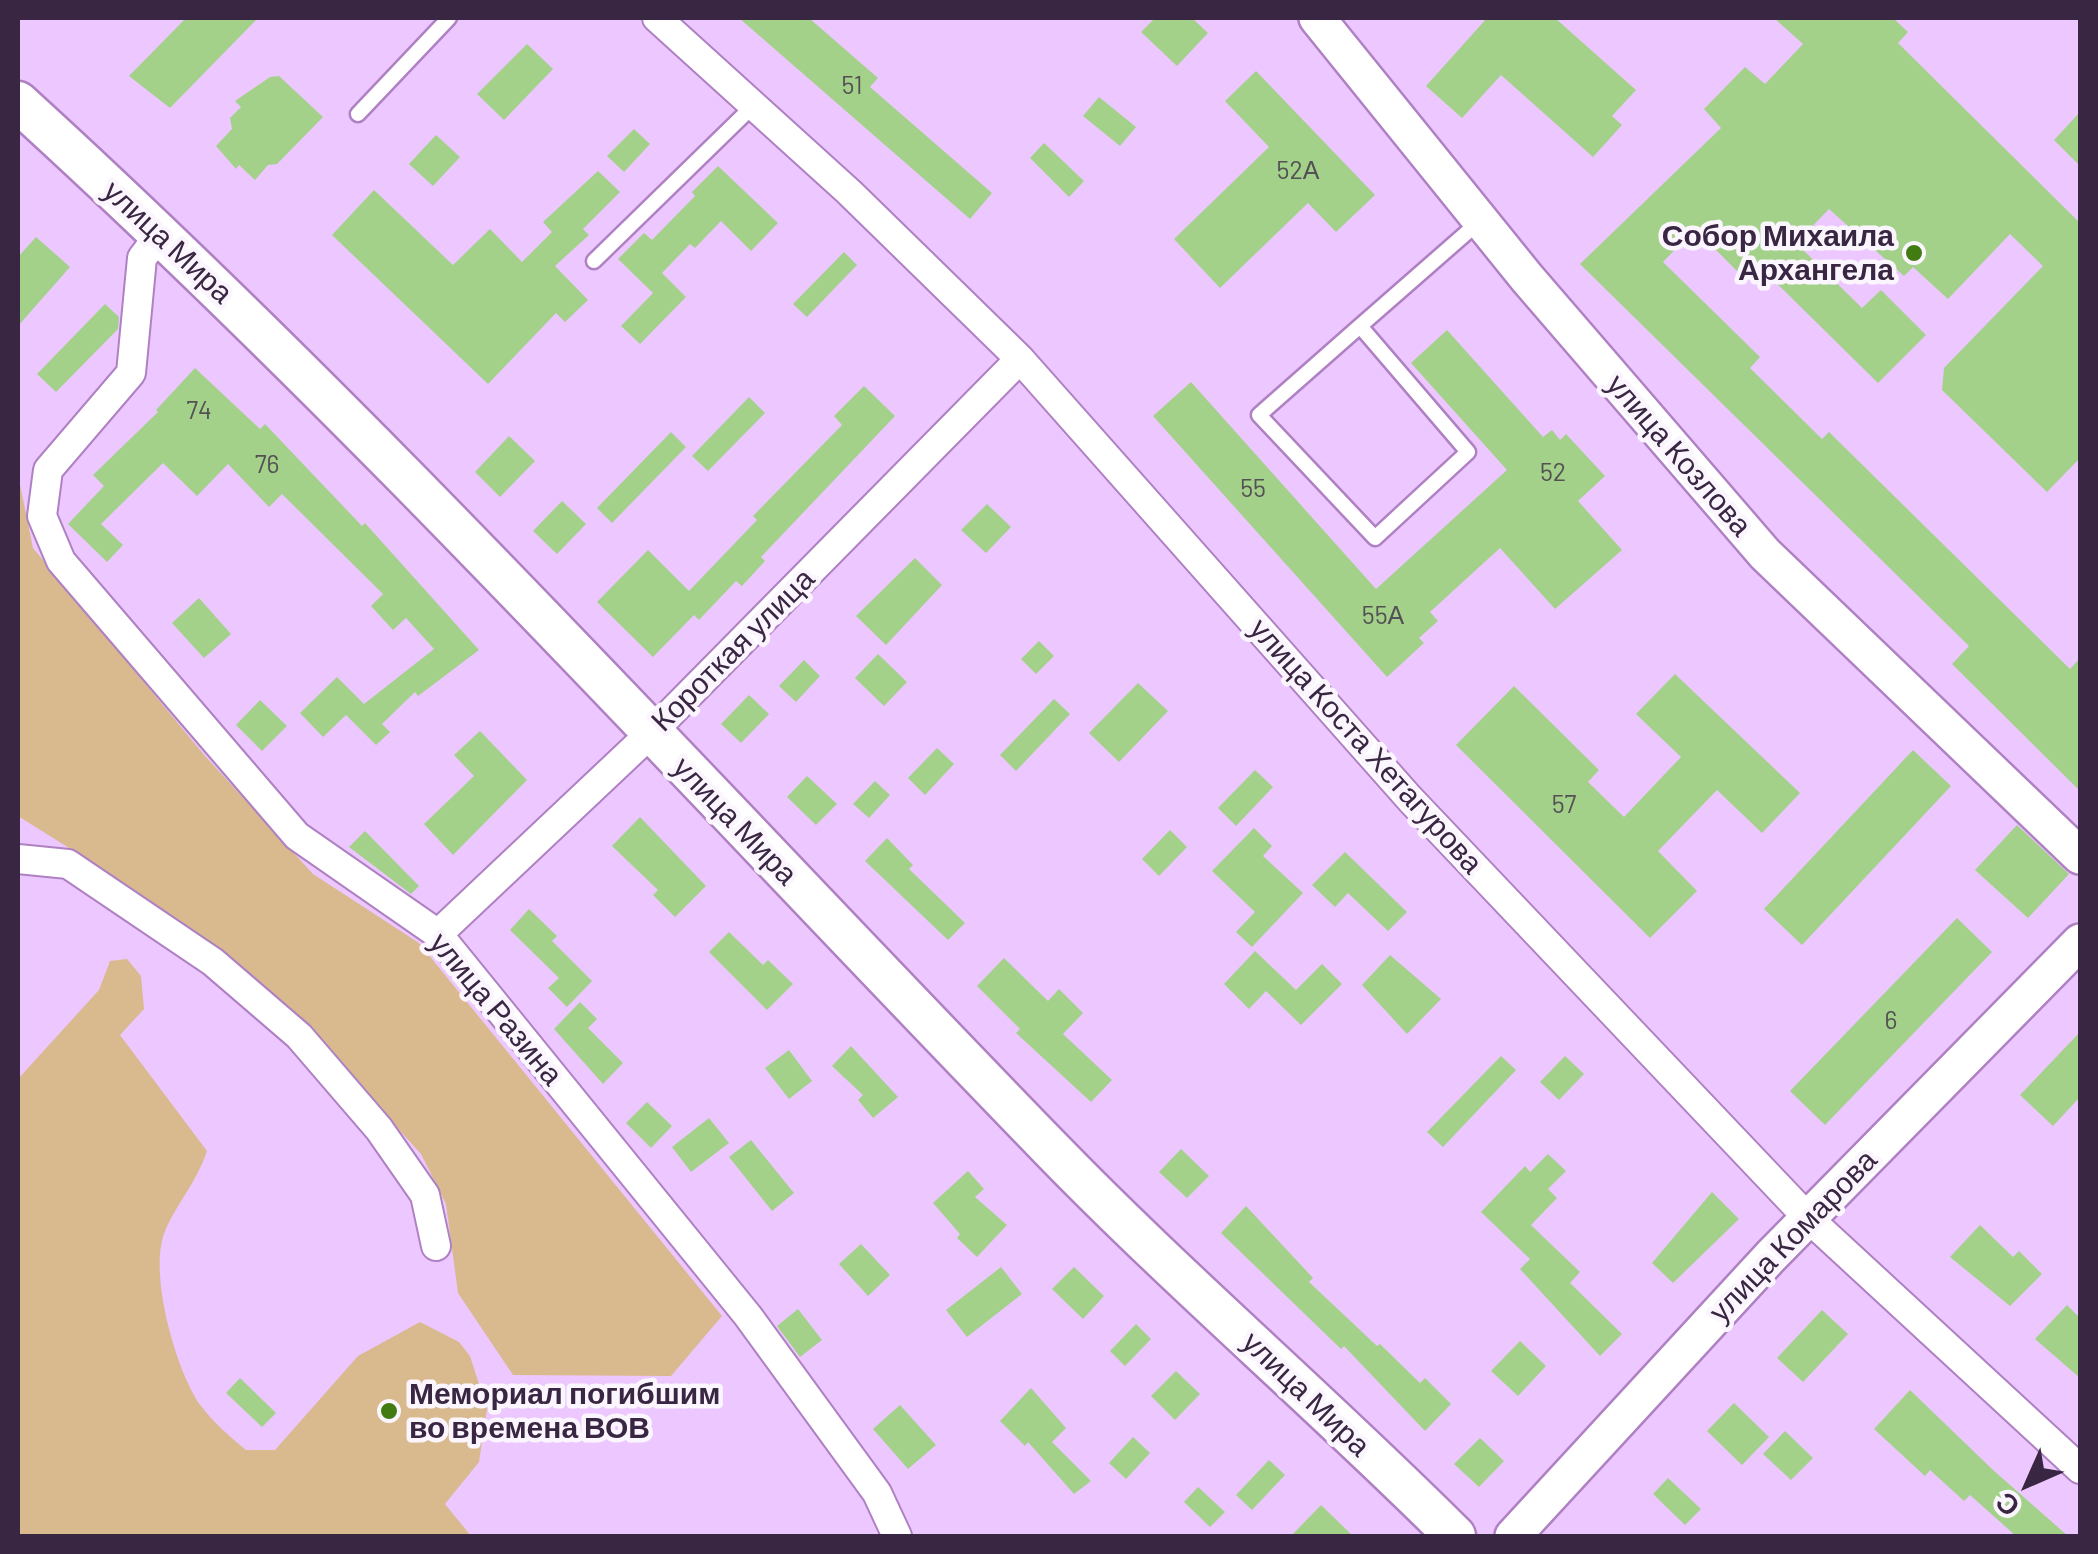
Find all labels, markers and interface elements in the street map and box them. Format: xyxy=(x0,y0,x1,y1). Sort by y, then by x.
house number: 51 xyxy=(842,71,862,101)
house number: 52А xyxy=(1277,156,1319,186)
street label: улица Мира xyxy=(96,173,240,311)
place label: Собор Михаила Архангела xyxy=(1662,218,1894,288)
marker: Собор Михаила Архангела xyxy=(1903,242,1925,264)
street label: улица Козлова xyxy=(1599,367,1759,543)
house number: 74 xyxy=(186,396,212,426)
house number: 76 xyxy=(255,450,279,480)
house number: 52 xyxy=(1540,458,1566,488)
house number: 55 xyxy=(1240,474,1266,504)
street label: Короткая улица xyxy=(644,561,822,739)
house number: 55А xyxy=(1362,601,1404,631)
street label: улица Коста Хетагурова xyxy=(1242,611,1490,881)
street label: улица Мира xyxy=(665,750,805,892)
house number: 57 xyxy=(1552,790,1576,820)
street label: улица Разина xyxy=(422,926,570,1092)
house number: 6 xyxy=(1885,1006,1897,1036)
street label: улица Комарова xyxy=(1702,1142,1884,1330)
street label: улица Мира xyxy=(1235,1324,1377,1464)
place label: Мемориал погибшим во времена ВОВ xyxy=(409,1376,720,1446)
marker: Мемориал погибшим во времена ВОВ xyxy=(378,1400,400,1422)
north arrow xyxy=(1978,1434,2078,1534)
text: С xyxy=(1988,1486,2026,1524)

